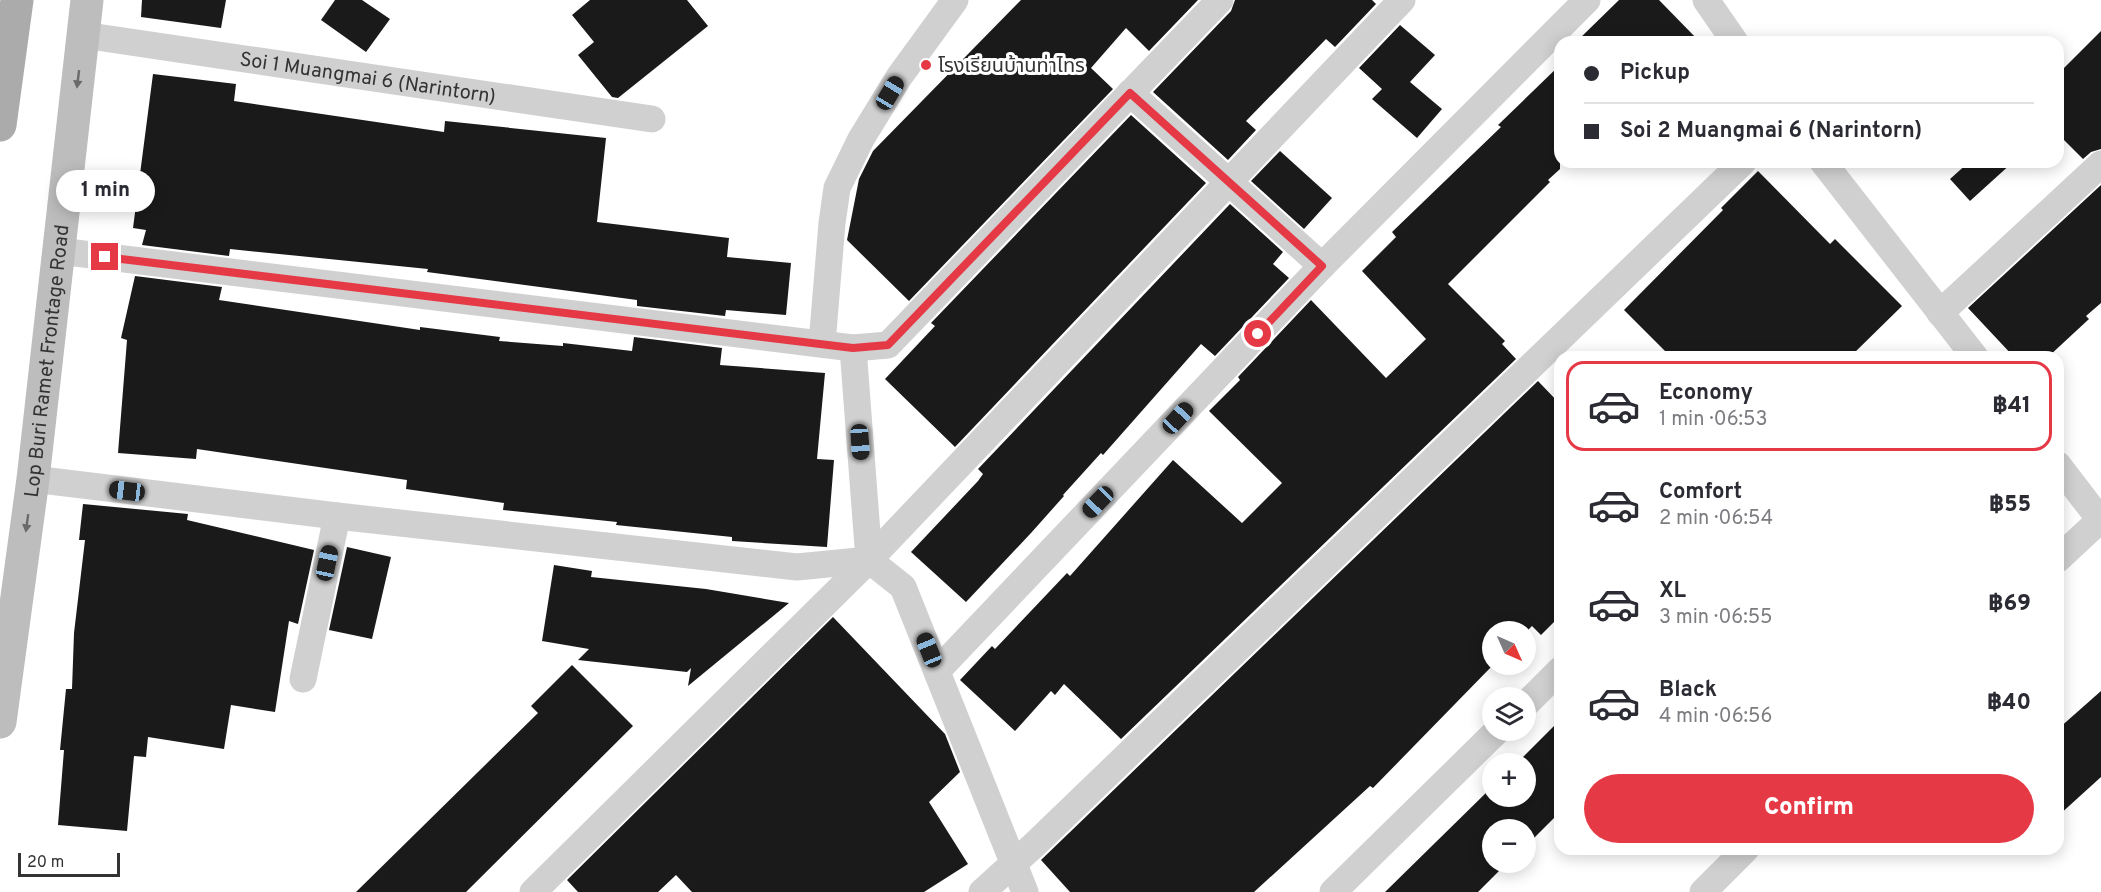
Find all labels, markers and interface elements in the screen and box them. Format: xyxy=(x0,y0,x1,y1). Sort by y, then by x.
street label: Soi 1 Muangmai 6 (Narintorn) xyxy=(238,47,498,111)
place label: โรงเรียนบ้านท่าไทร xyxy=(938,54,1085,80)
marker: โรงเรียนบ้านท่าไทร xyxy=(919,58,933,72)
text: Pickup xyxy=(1620,60,1690,87)
one-way arrow xyxy=(73,70,83,89)
car xyxy=(873,73,907,113)
text: Soi 2 Muangmai 6 (Narintorn) xyxy=(1620,118,1922,145)
callout: 1 min xyxy=(56,170,154,212)
text: 1 min xyxy=(81,178,130,204)
street label: Lop Buri Ramet Frontage Road xyxy=(20,223,77,499)
route end xyxy=(91,243,118,270)
route start xyxy=(1244,320,1271,347)
icon: car xyxy=(1587,379,1641,433)
text: Economy xyxy=(1659,380,1753,407)
text: ฿41 xyxy=(1992,393,2031,420)
car xyxy=(1159,399,1197,437)
text: 1 min · 06:53 xyxy=(1659,407,1768,433)
car xyxy=(850,423,870,461)
icon: car xyxy=(1587,478,1641,532)
text: Comfort xyxy=(1659,479,1742,506)
car xyxy=(108,480,146,502)
car xyxy=(1079,483,1117,521)
text: ฿55 xyxy=(1989,492,2031,519)
text: 2 min · 06:54 xyxy=(1659,506,1773,532)
one-way arrow xyxy=(22,514,32,533)
car xyxy=(314,544,340,582)
icon: car xyxy=(1587,577,1641,631)
text: XL xyxy=(1659,578,1686,605)
text: ฿69 xyxy=(1988,591,2031,618)
text: 3 min · 06:55 xyxy=(1659,605,1773,631)
north arrow xyxy=(1482,621,1536,675)
map controls xyxy=(1482,621,1536,873)
car xyxy=(914,630,944,670)
icon: car xyxy=(1587,676,1641,730)
text: Black xyxy=(1659,677,1717,704)
button: layers xyxy=(1482,687,1536,741)
text: ฿40 xyxy=(1987,690,2031,717)
text: 4 min · 06:56 xyxy=(1659,704,1772,730)
button: + xyxy=(1482,753,1536,807)
button: Confirm xyxy=(1584,774,2034,843)
button: − xyxy=(1482,819,1536,873)
scale bar xyxy=(18,850,120,878)
text: 20 m xyxy=(27,853,64,873)

